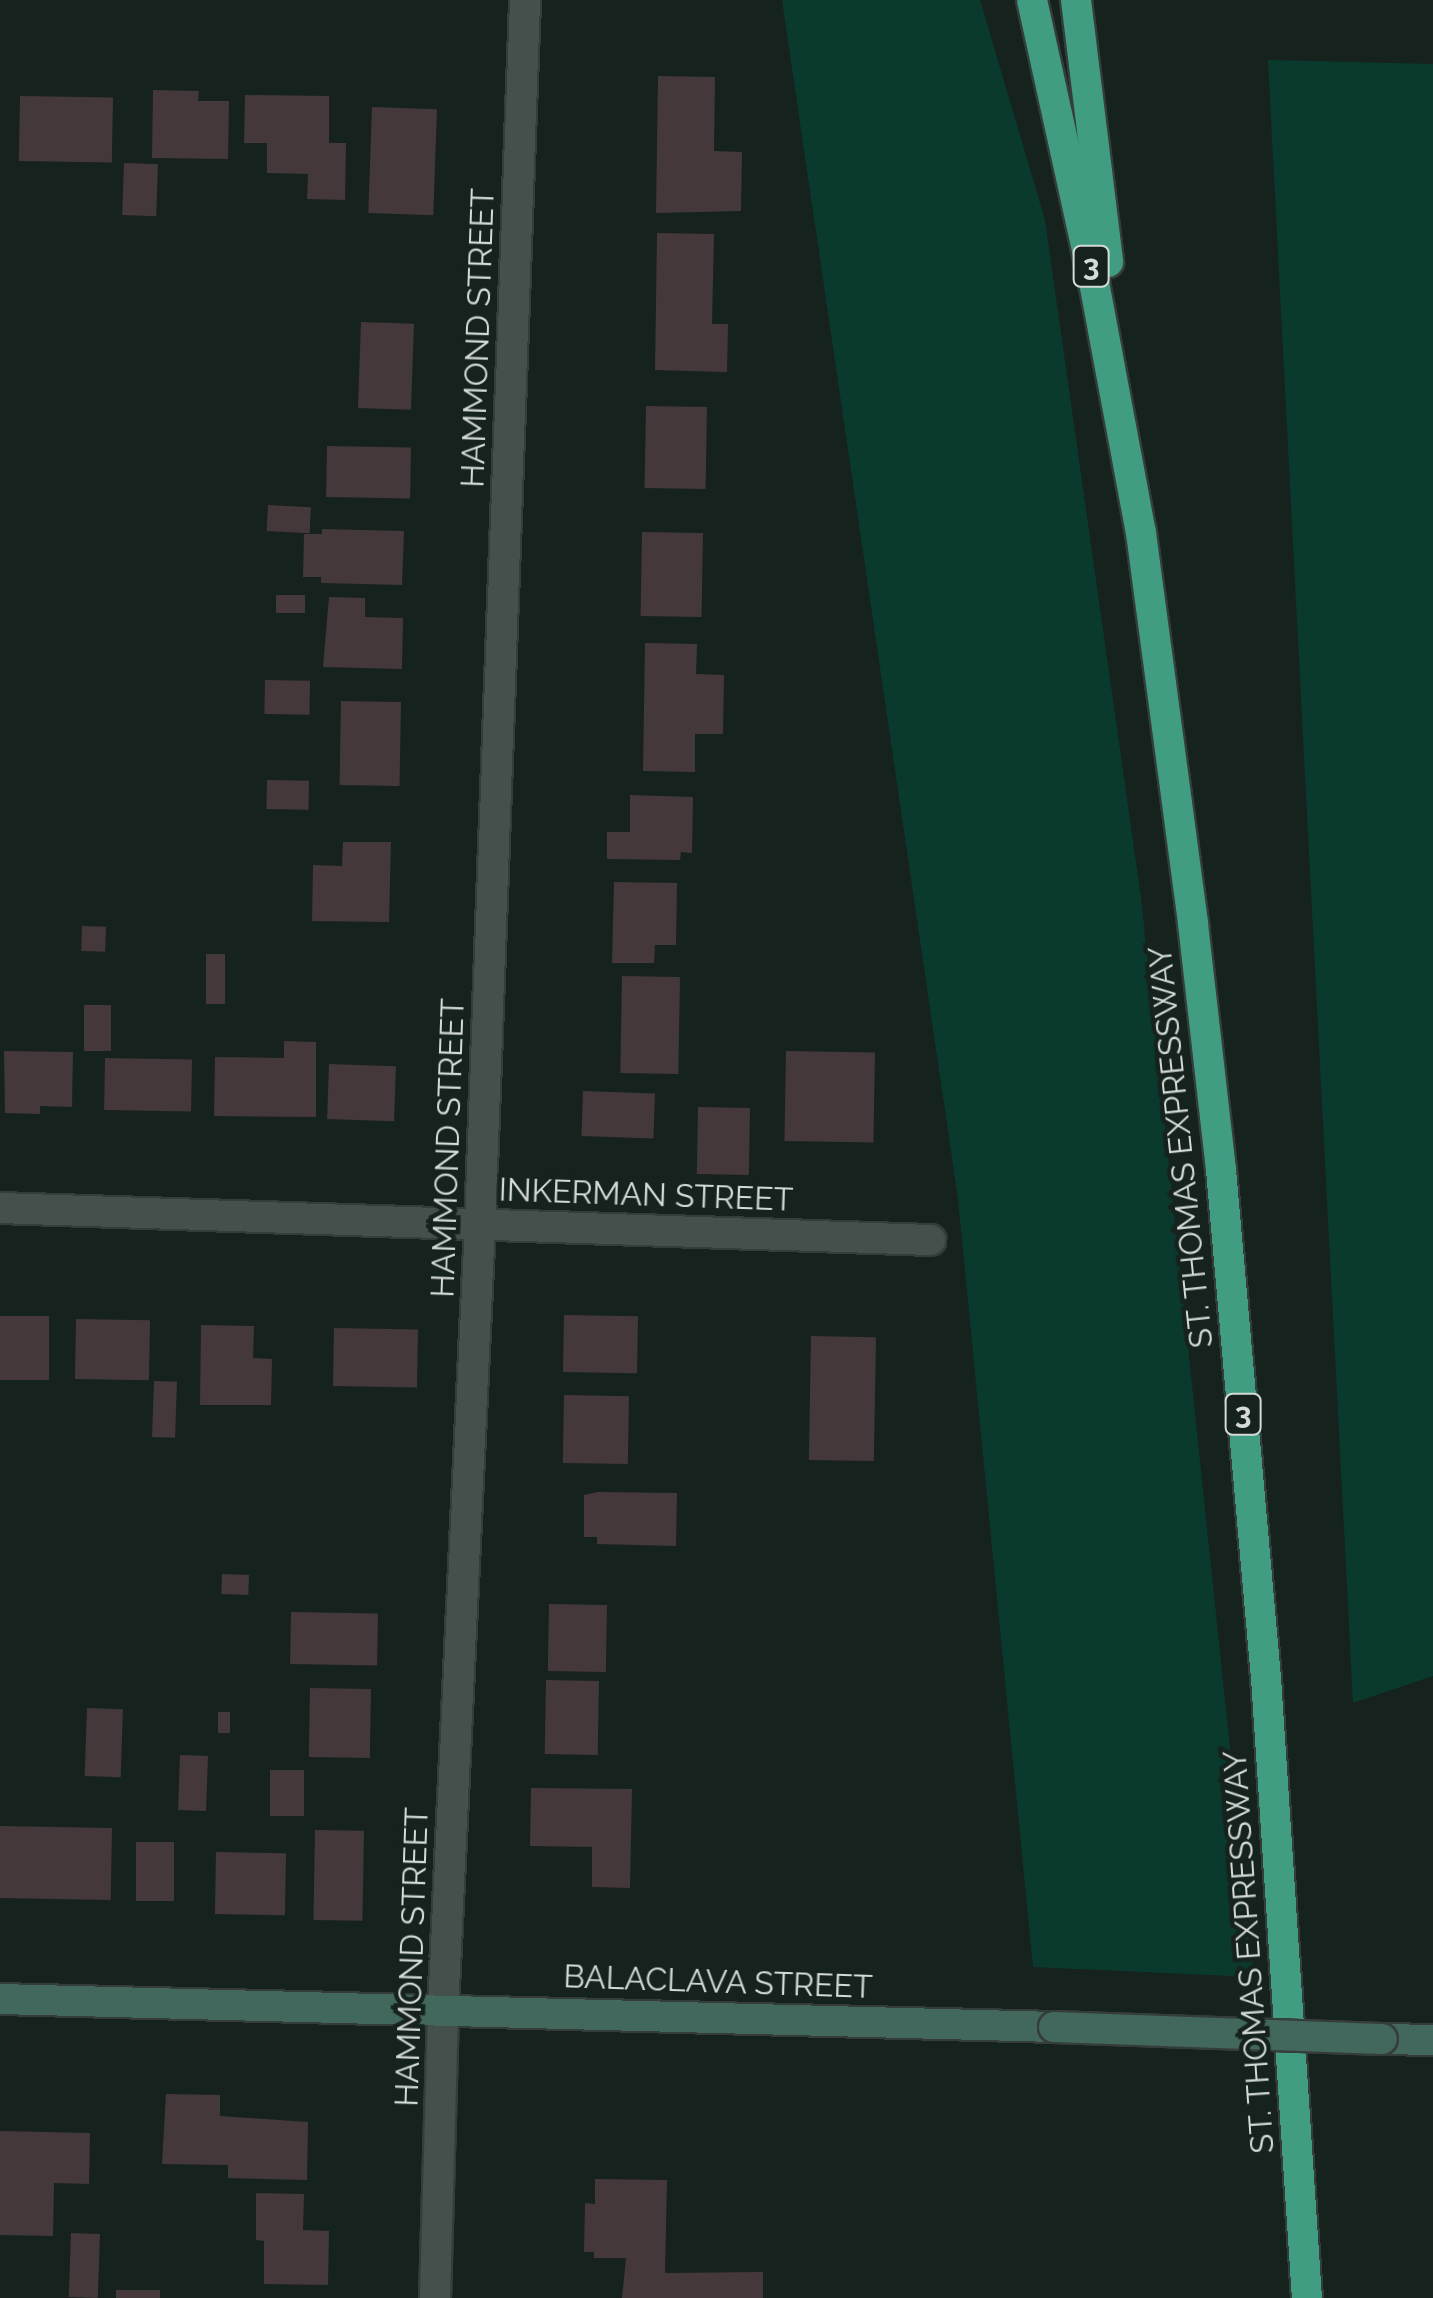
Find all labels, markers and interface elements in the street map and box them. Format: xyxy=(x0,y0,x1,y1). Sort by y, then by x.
street label: HAMMOND STREET xyxy=(454,188,502,488)
road number: 3 xyxy=(1071,241,1111,291)
street label: ST. THOMAS EXPRESSWAY xyxy=(1141,944,1221,1350)
street label: HAMMOND STREET xyxy=(424,998,472,1298)
street label: INKERMAN STREET xyxy=(498,1171,794,1219)
road number: 3 xyxy=(1223,1389,1263,1439)
street label: ST. THOMAS EXPRESSWAY xyxy=(1216,1749,1282,2155)
street label: HAMMOND STREET xyxy=(388,1807,436,2107)
street label: BALACLAVA STREET xyxy=(562,1957,874,2007)

